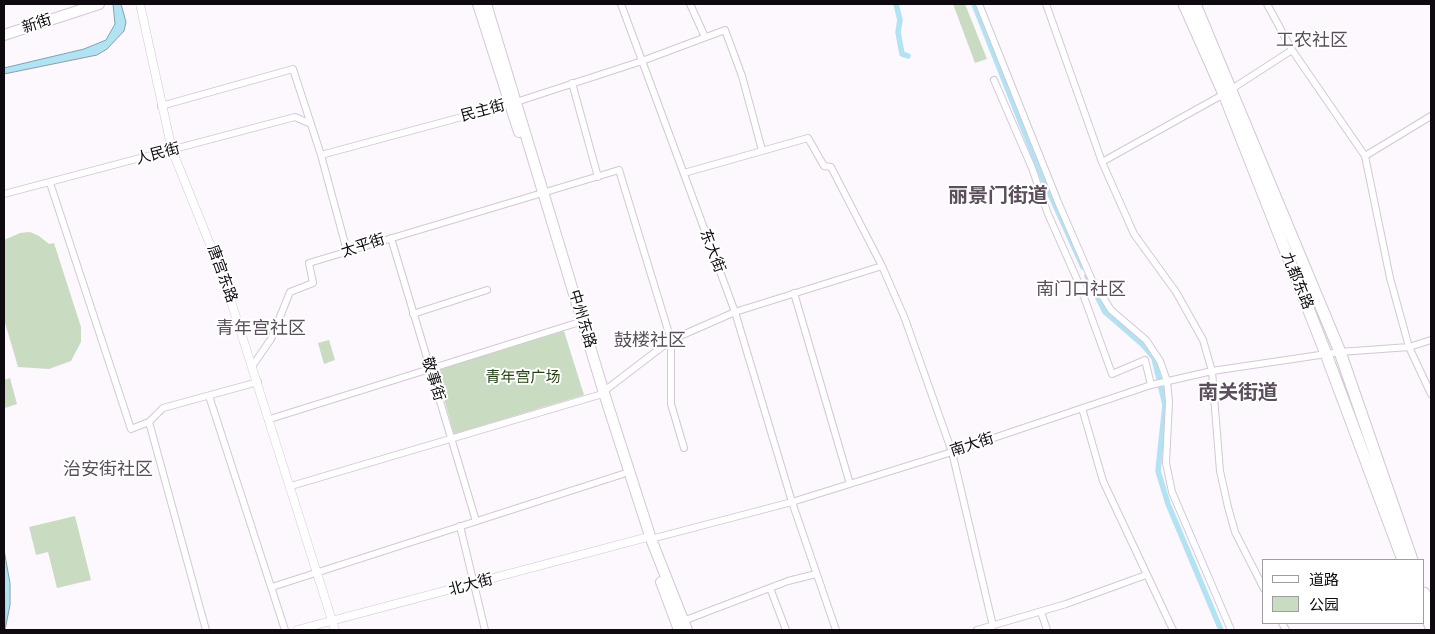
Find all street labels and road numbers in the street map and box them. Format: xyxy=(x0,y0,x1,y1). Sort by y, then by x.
street label: 新街 xyxy=(20,11,54,37)
street label: 民主街 xyxy=(459,96,507,126)
street label: 人民街 xyxy=(134,139,182,169)
street label: 东大街 xyxy=(696,227,728,275)
street label: 太平街 xyxy=(339,230,387,262)
street label: 唐宫东路 xyxy=(203,243,241,305)
street label: 九都东路 xyxy=(1277,250,1317,312)
street label: 中州东路 xyxy=(565,288,599,350)
street label: 敬事街 xyxy=(418,355,448,403)
street label: 南大街 xyxy=(948,429,996,461)
street label: 北大街 xyxy=(447,570,495,600)

